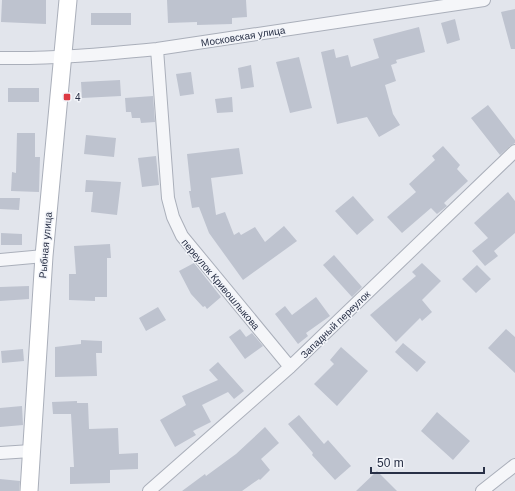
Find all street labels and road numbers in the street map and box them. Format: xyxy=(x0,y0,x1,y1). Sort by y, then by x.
street label: Московская улица xyxy=(200,24,286,49)
street label: Рыбная улица xyxy=(37,211,54,279)
street label: переулок Кривошлыкова xyxy=(179,237,262,332)
street label: Западный переулок xyxy=(298,288,373,360)

